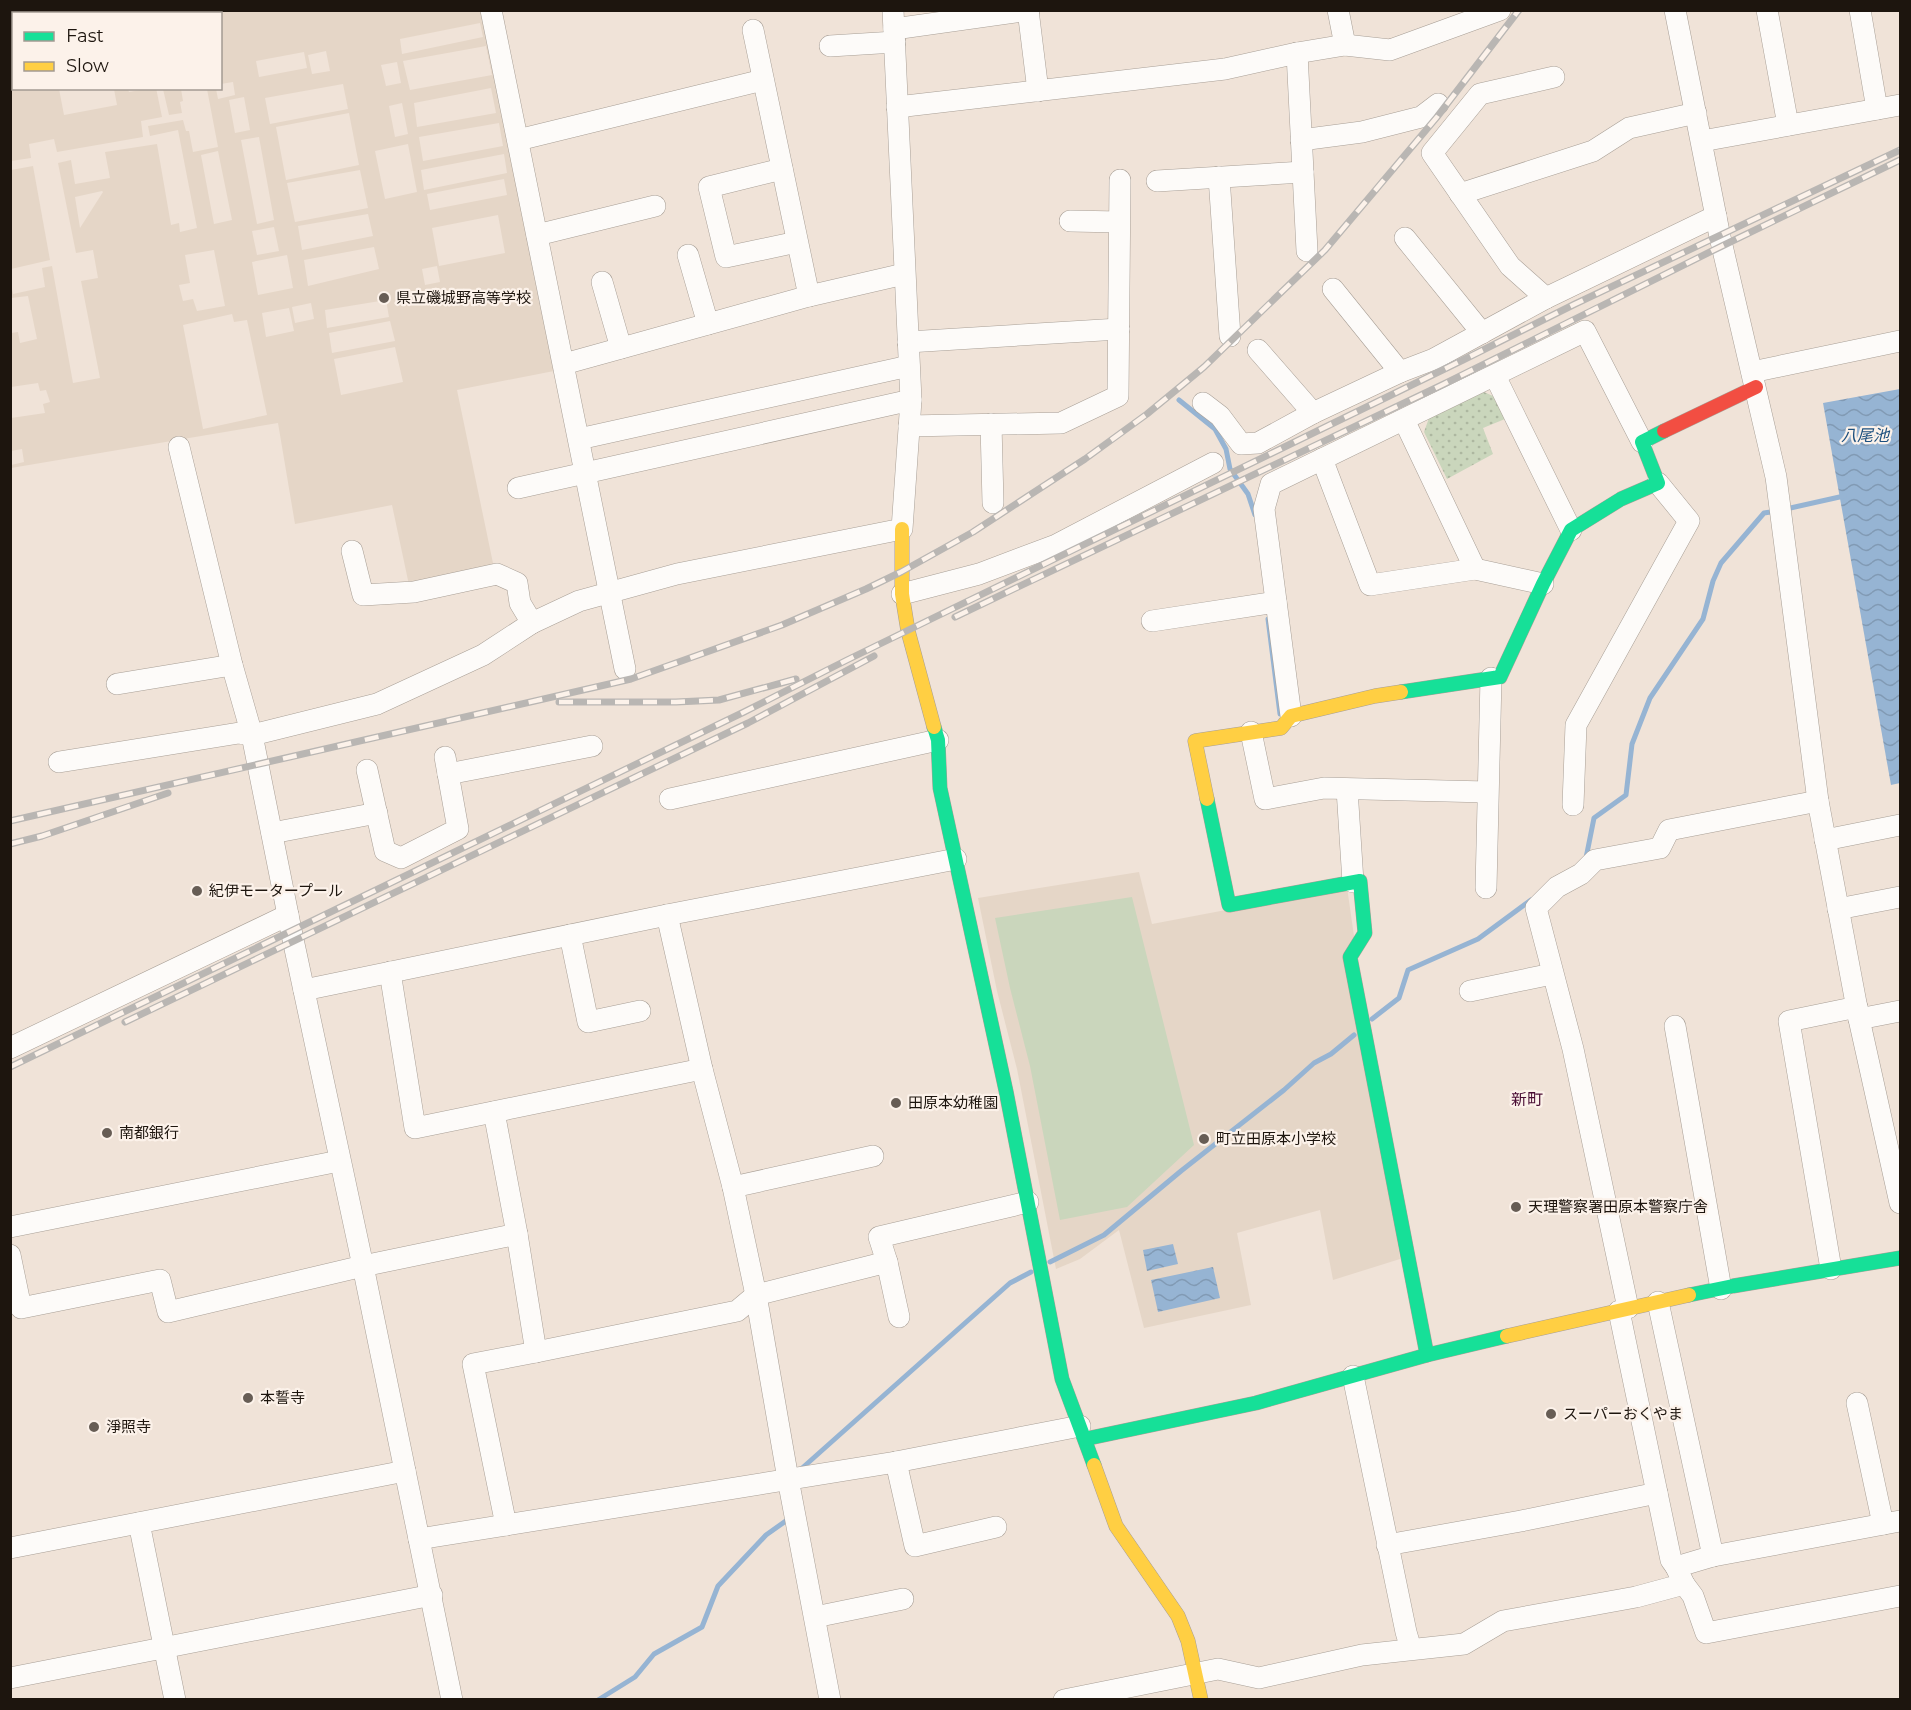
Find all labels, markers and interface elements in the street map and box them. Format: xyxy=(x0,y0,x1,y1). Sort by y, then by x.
legend xyxy=(12,12,222,90)
text: Fast xyxy=(66,25,104,47)
text: Slow xyxy=(66,55,109,77)
place label: 県立磯城野高等学校 xyxy=(396,288,531,307)
marker: 県立磯城野高等学校 xyxy=(377,291,391,305)
water label: 八尾池 xyxy=(1841,426,1891,445)
place label: 紀伊モータープール xyxy=(209,881,343,900)
marker: 紀伊モータープール xyxy=(190,884,204,898)
district label: 新町 xyxy=(1511,1090,1543,1109)
place label: 田原本幼稚園 xyxy=(908,1093,998,1112)
marker: 田原本幼稚園 xyxy=(889,1096,903,1110)
place label: 南都銀行 xyxy=(119,1123,179,1142)
marker: 南都銀行 xyxy=(100,1126,114,1140)
place label: 町立田原本小学校 xyxy=(1216,1129,1336,1148)
marker: 町立田原本小学校 xyxy=(1197,1132,1211,1146)
place label: 天理警察署田原本警察庁舎 xyxy=(1528,1197,1708,1216)
marker: 天理警察署田原本警察庁舎 xyxy=(1509,1200,1523,1214)
place label: 本誓寺 xyxy=(260,1388,305,1407)
marker: 本誓寺 xyxy=(241,1391,255,1405)
place label: スーパーおくやま xyxy=(1563,1404,1683,1423)
marker: スーパーおくやま xyxy=(1544,1407,1558,1421)
place label: 淨照寺 xyxy=(106,1417,151,1436)
marker: 淨照寺 xyxy=(87,1420,101,1434)

